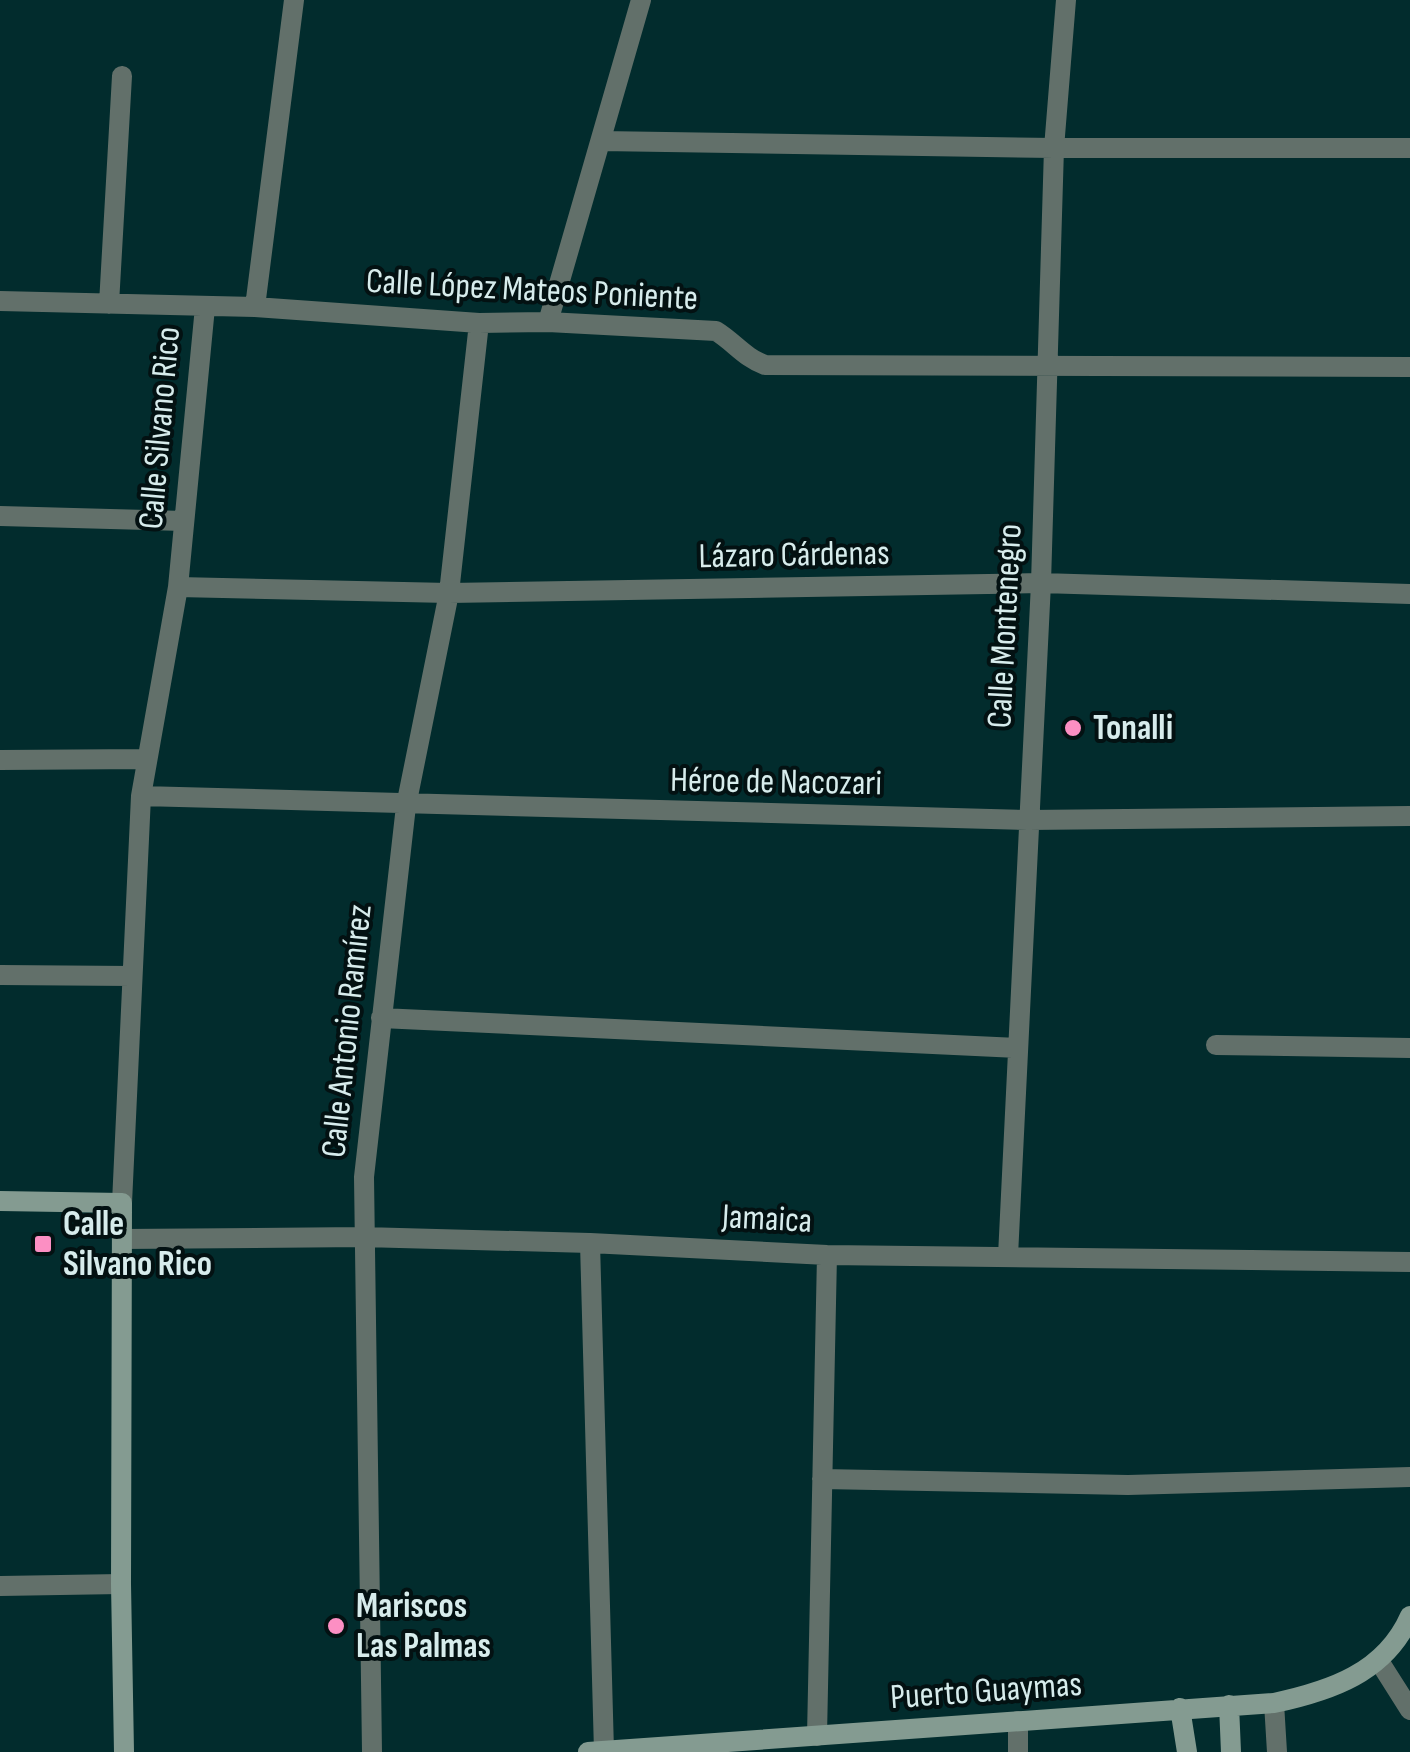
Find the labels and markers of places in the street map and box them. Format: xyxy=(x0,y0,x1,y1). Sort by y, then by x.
place label: Tonalli xyxy=(1093,707,1173,750)
marker: Tonalli xyxy=(1062,717,1084,739)
place label: Calle Silvano Rico xyxy=(63,1203,212,1286)
marker: Calle Silvano Rico xyxy=(32,1233,54,1255)
place label: Mariscos Las Palmas xyxy=(356,1585,491,1668)
marker: Mariscos Las Palmas xyxy=(325,1615,347,1637)

